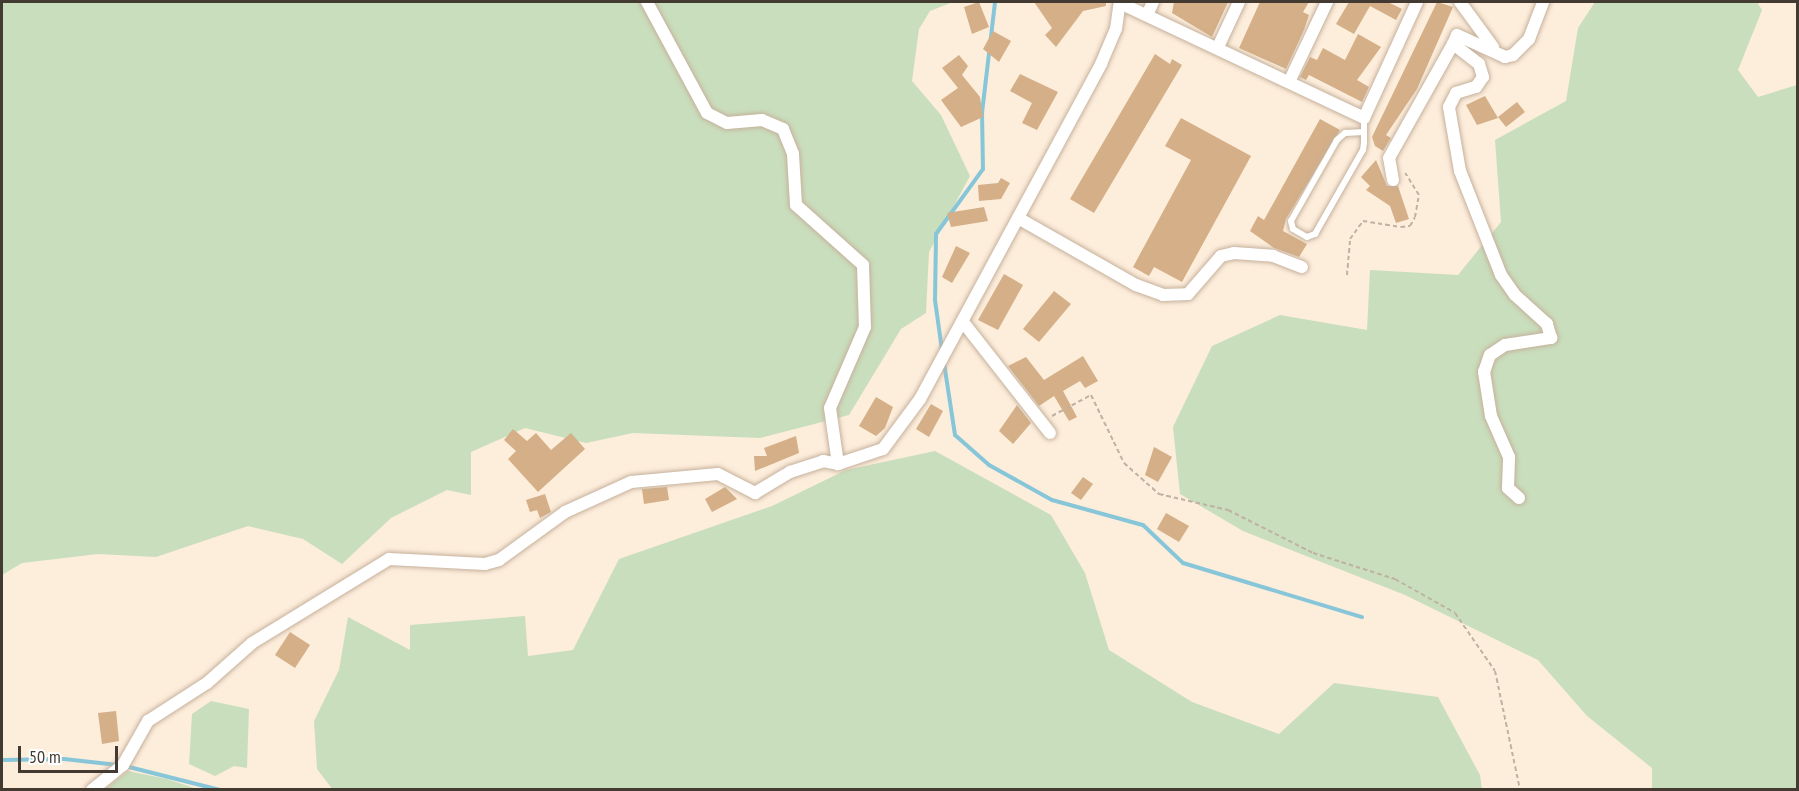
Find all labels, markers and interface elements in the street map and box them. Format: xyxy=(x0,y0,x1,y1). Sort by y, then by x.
scale bar xyxy=(21,734,122,772)
text: 50 m xyxy=(29,745,61,768)

